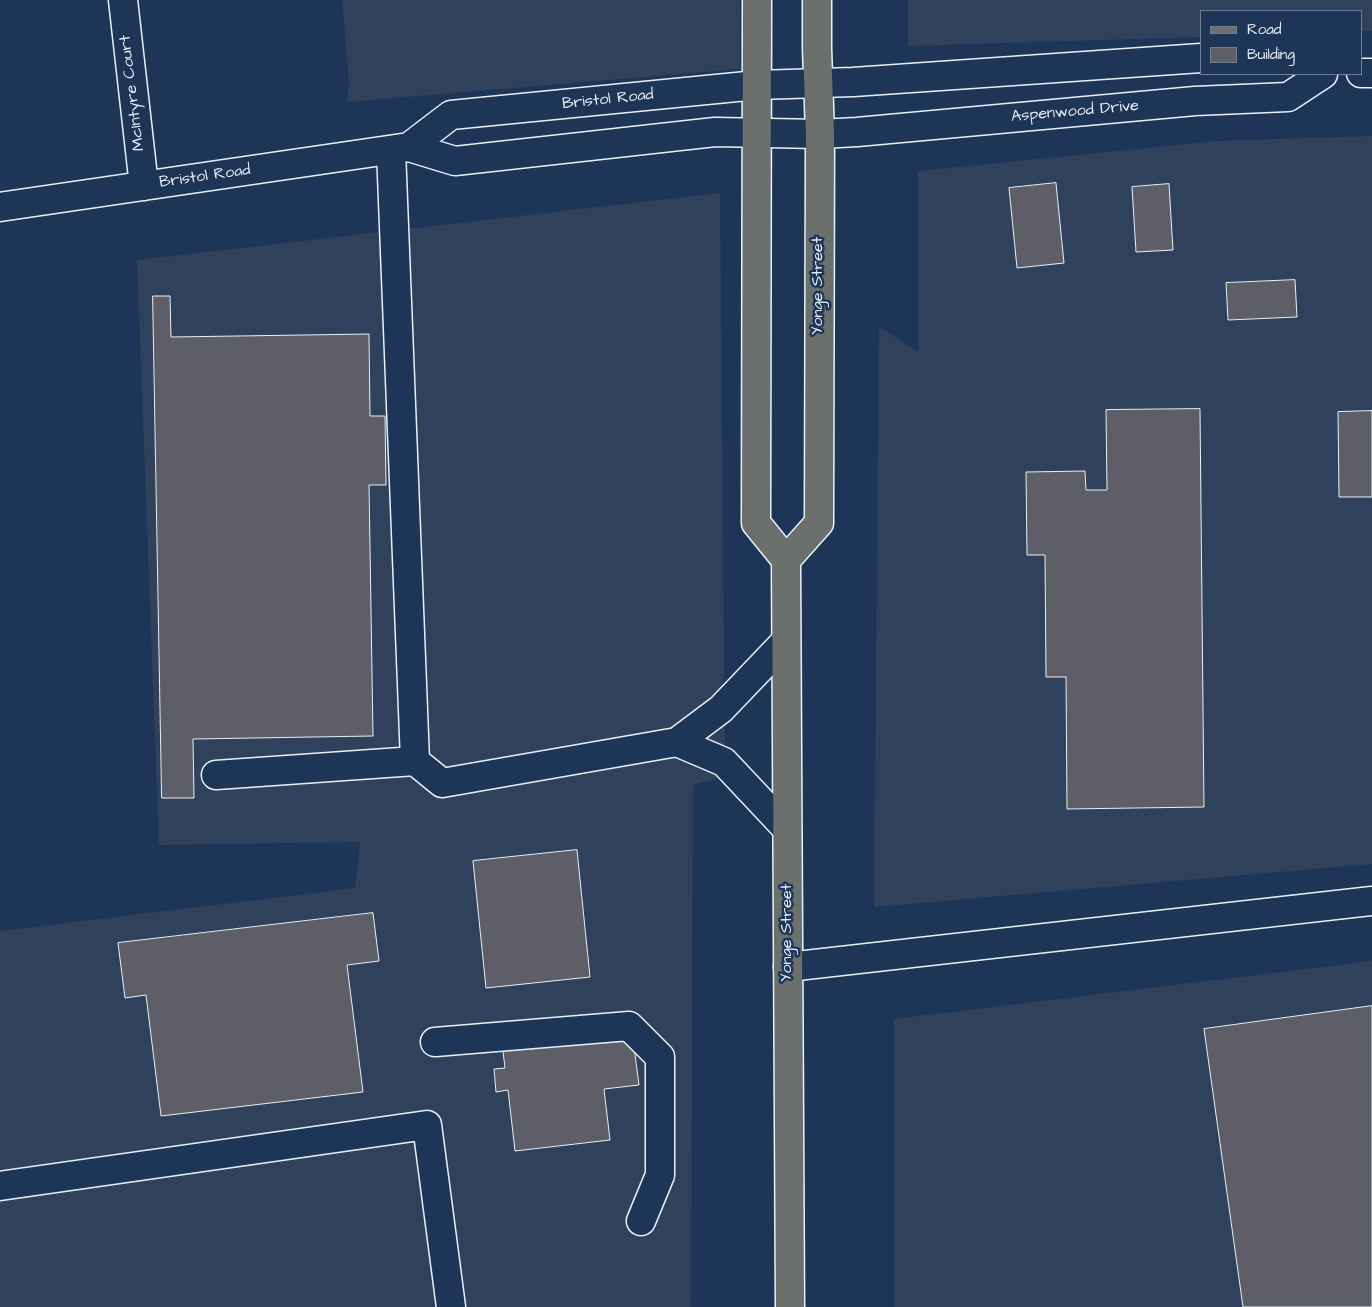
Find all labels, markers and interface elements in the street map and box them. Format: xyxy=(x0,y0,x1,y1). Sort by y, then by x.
legend xyxy=(1200,10,1362,75)
text: Road xyxy=(1247,19,1281,40)
street label: McIntyre Court xyxy=(116,34,150,152)
text: Building xyxy=(1247,44,1295,65)
street label: Bristol Road xyxy=(561,86,655,114)
street label: Aspenwood Drive xyxy=(1010,97,1140,127)
street label: Bristol Road xyxy=(158,161,252,193)
street label: Yonge Street xyxy=(809,237,829,335)
street label: Yonge Street xyxy=(778,884,798,982)

